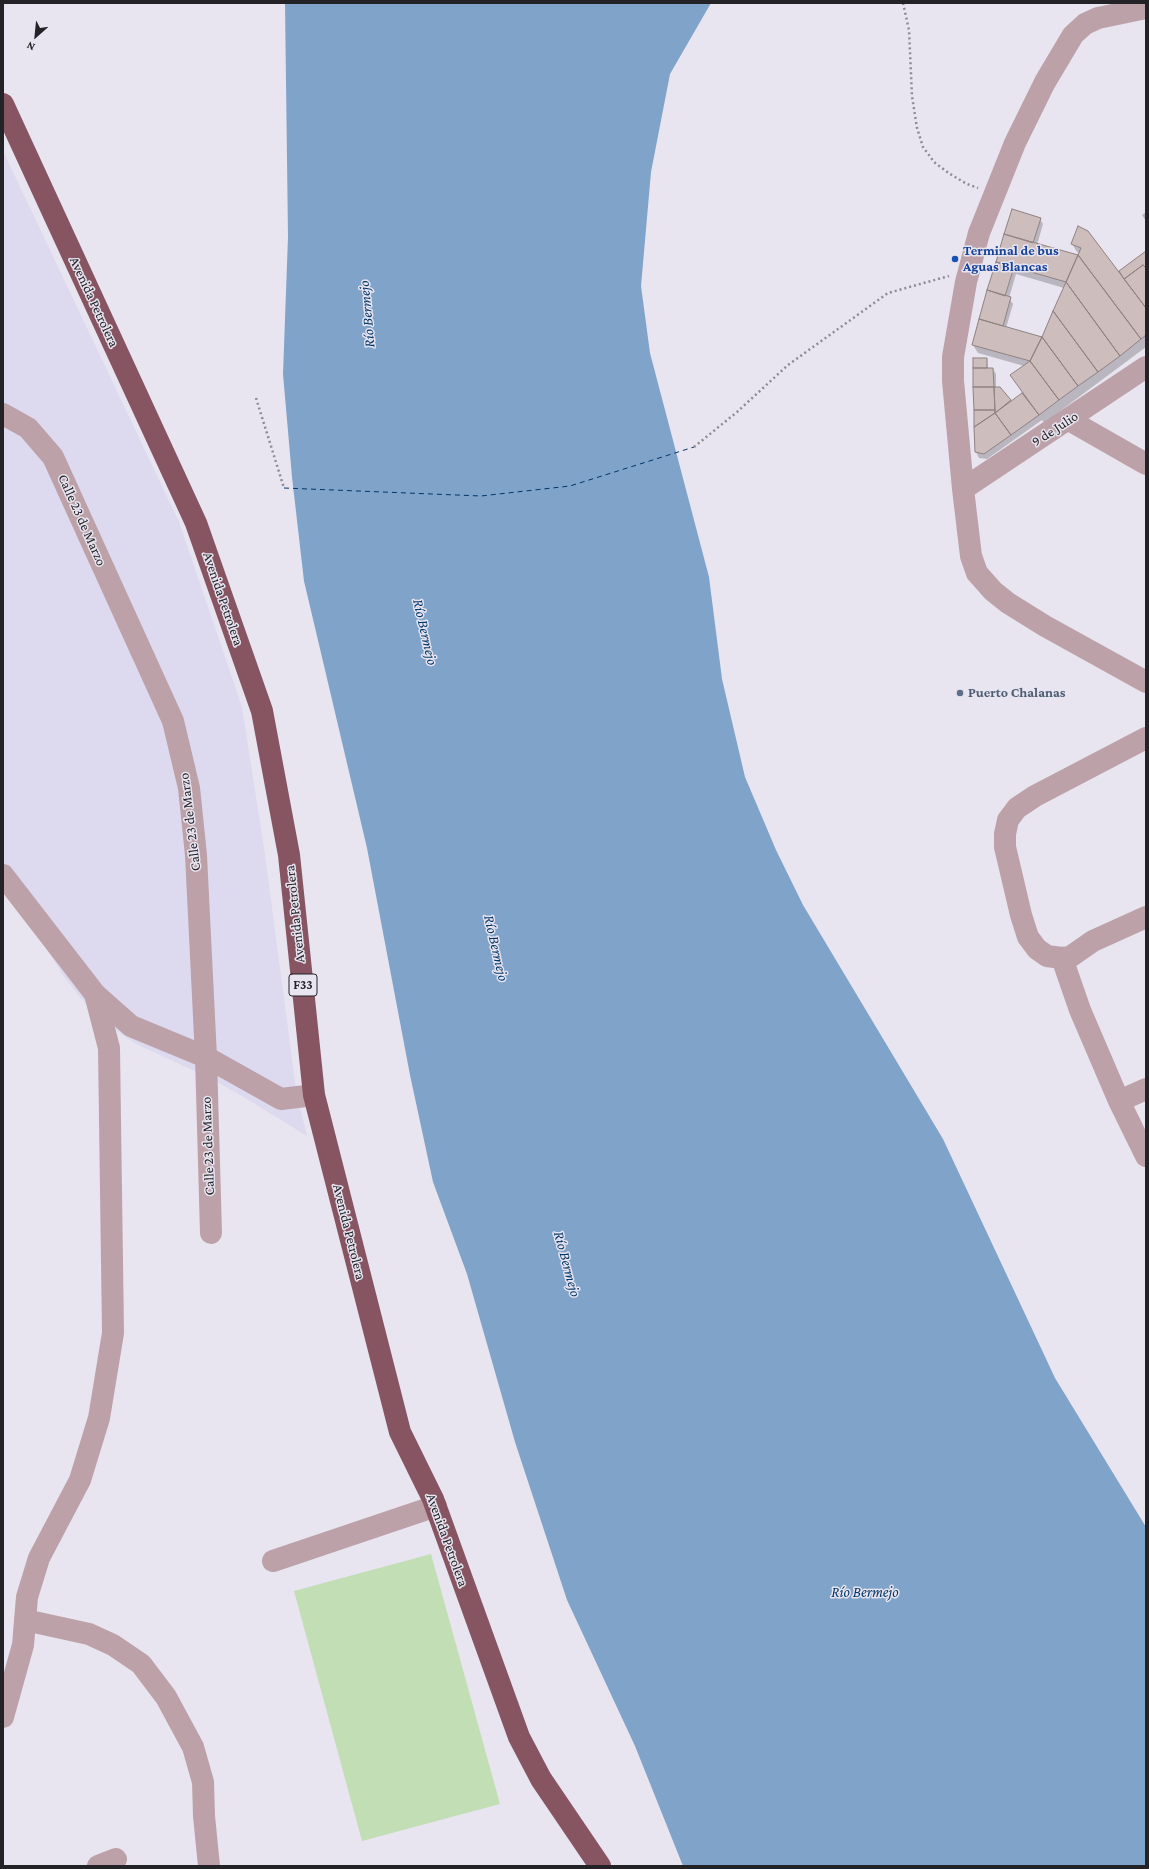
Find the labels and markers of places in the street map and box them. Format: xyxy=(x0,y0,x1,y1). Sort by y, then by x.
place label: Terminal de bus Aguas Blancas xyxy=(963,243,1059,276)
marker: Terminal de bus Aguas Blancas xyxy=(950,254,960,264)
place label: Puerto Chalanas xyxy=(968,685,1066,701)
marker: Puerto Chalanas xyxy=(955,688,965,698)

